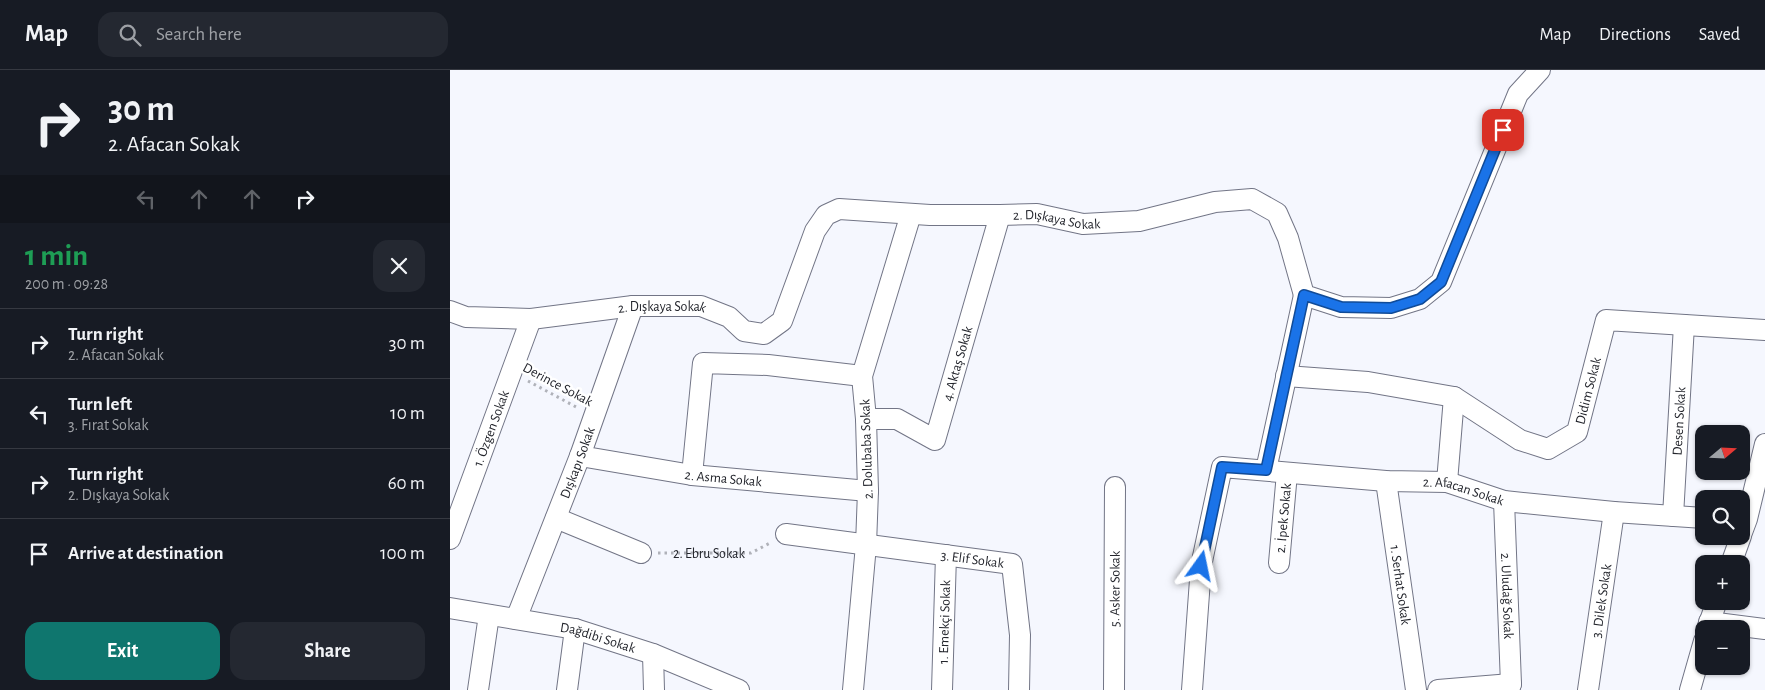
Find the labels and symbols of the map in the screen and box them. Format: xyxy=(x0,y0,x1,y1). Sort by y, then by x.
pin xyxy=(1482,109,1524,151)
street label: 2. Dışkaya Sokak xyxy=(1013,208,1101,232)
street label: 2. Dışkaya Sokak xyxy=(617,300,709,316)
street label: 4. Aktaş Sokak xyxy=(941,324,976,403)
street label: Didim Sokak xyxy=(1573,355,1604,426)
street label: Derince Sokak xyxy=(520,361,595,409)
street label: Desen Sokak xyxy=(1670,386,1688,456)
street label: 1. Özgen Sokak xyxy=(471,388,512,469)
street label: 2. Dolubaba Sokak xyxy=(858,398,876,499)
street label: Dışkapı Sokak xyxy=(558,425,598,501)
north arrow xyxy=(1695,425,1750,480)
street label: 2. Asma Sokak xyxy=(683,468,763,489)
street label: 2. Afacan Sokak xyxy=(1423,476,1506,509)
street label: 2. İpek Sokak xyxy=(1272,482,1294,554)
position arrow xyxy=(1174,539,1226,591)
street label: 1. Serhat Sokak xyxy=(1387,544,1413,626)
street label: 2. Ebru Sokak xyxy=(673,547,746,561)
street label: 3. Elif Sokak xyxy=(940,549,1005,571)
street label: 5. Asker Sokak xyxy=(1108,550,1123,627)
street label: 2. Uludağ Sokak xyxy=(1498,553,1515,640)
street label: 3. Dilek Sokak xyxy=(1590,563,1614,639)
street label: 1. Emekçi Sokak xyxy=(937,579,953,664)
street label: Dağdibi Sokak xyxy=(559,621,638,656)

